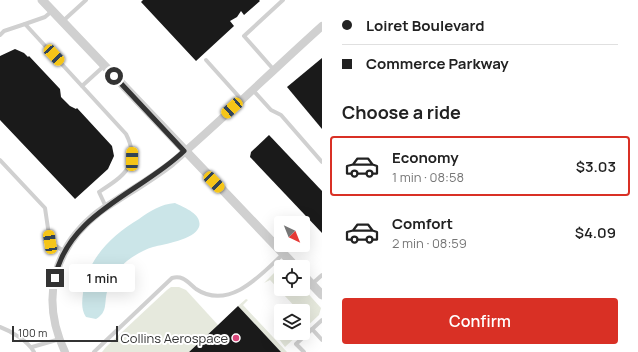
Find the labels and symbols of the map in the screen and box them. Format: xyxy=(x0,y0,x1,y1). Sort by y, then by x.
car xyxy=(41,42,67,68)
route start xyxy=(105,67,123,85)
car xyxy=(219,96,245,120)
car xyxy=(126,147,138,171)
car xyxy=(201,169,227,195)
north arrow xyxy=(274,216,310,252)
car xyxy=(42,229,58,255)
callout: 1 min xyxy=(69,264,135,292)
route end xyxy=(46,269,64,287)
scale bar xyxy=(12,324,118,343)
place label: Collins Aerospace xyxy=(120,329,228,347)
marker: Collins Aerospace xyxy=(231,333,241,343)

